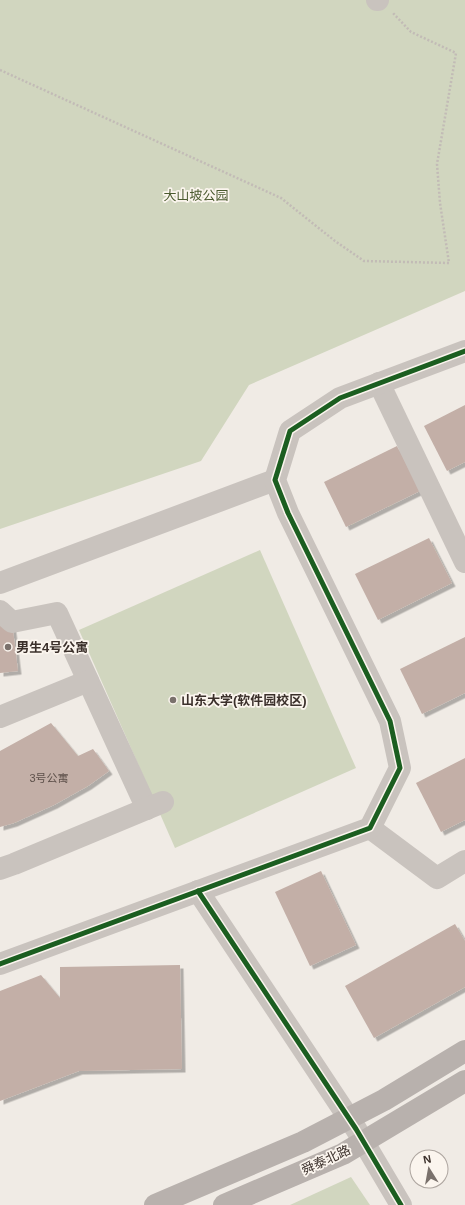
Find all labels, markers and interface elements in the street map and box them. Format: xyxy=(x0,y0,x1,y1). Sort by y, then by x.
park label: 大山坡公园 xyxy=(163,188,229,203)
place label: 男生4号公寓 xyxy=(16,640,88,655)
marker: 男生4号公寓 xyxy=(3,642,13,652)
place label: 山东大学(软件园校区) xyxy=(181,693,307,708)
marker: 山东大学(软件园校区) xyxy=(168,695,178,705)
house number: 3号公寓 xyxy=(29,772,69,784)
street label: 舜泰北路 xyxy=(299,1142,353,1178)
north arrow xyxy=(409,1149,449,1189)
text: N xyxy=(422,1153,432,1166)

